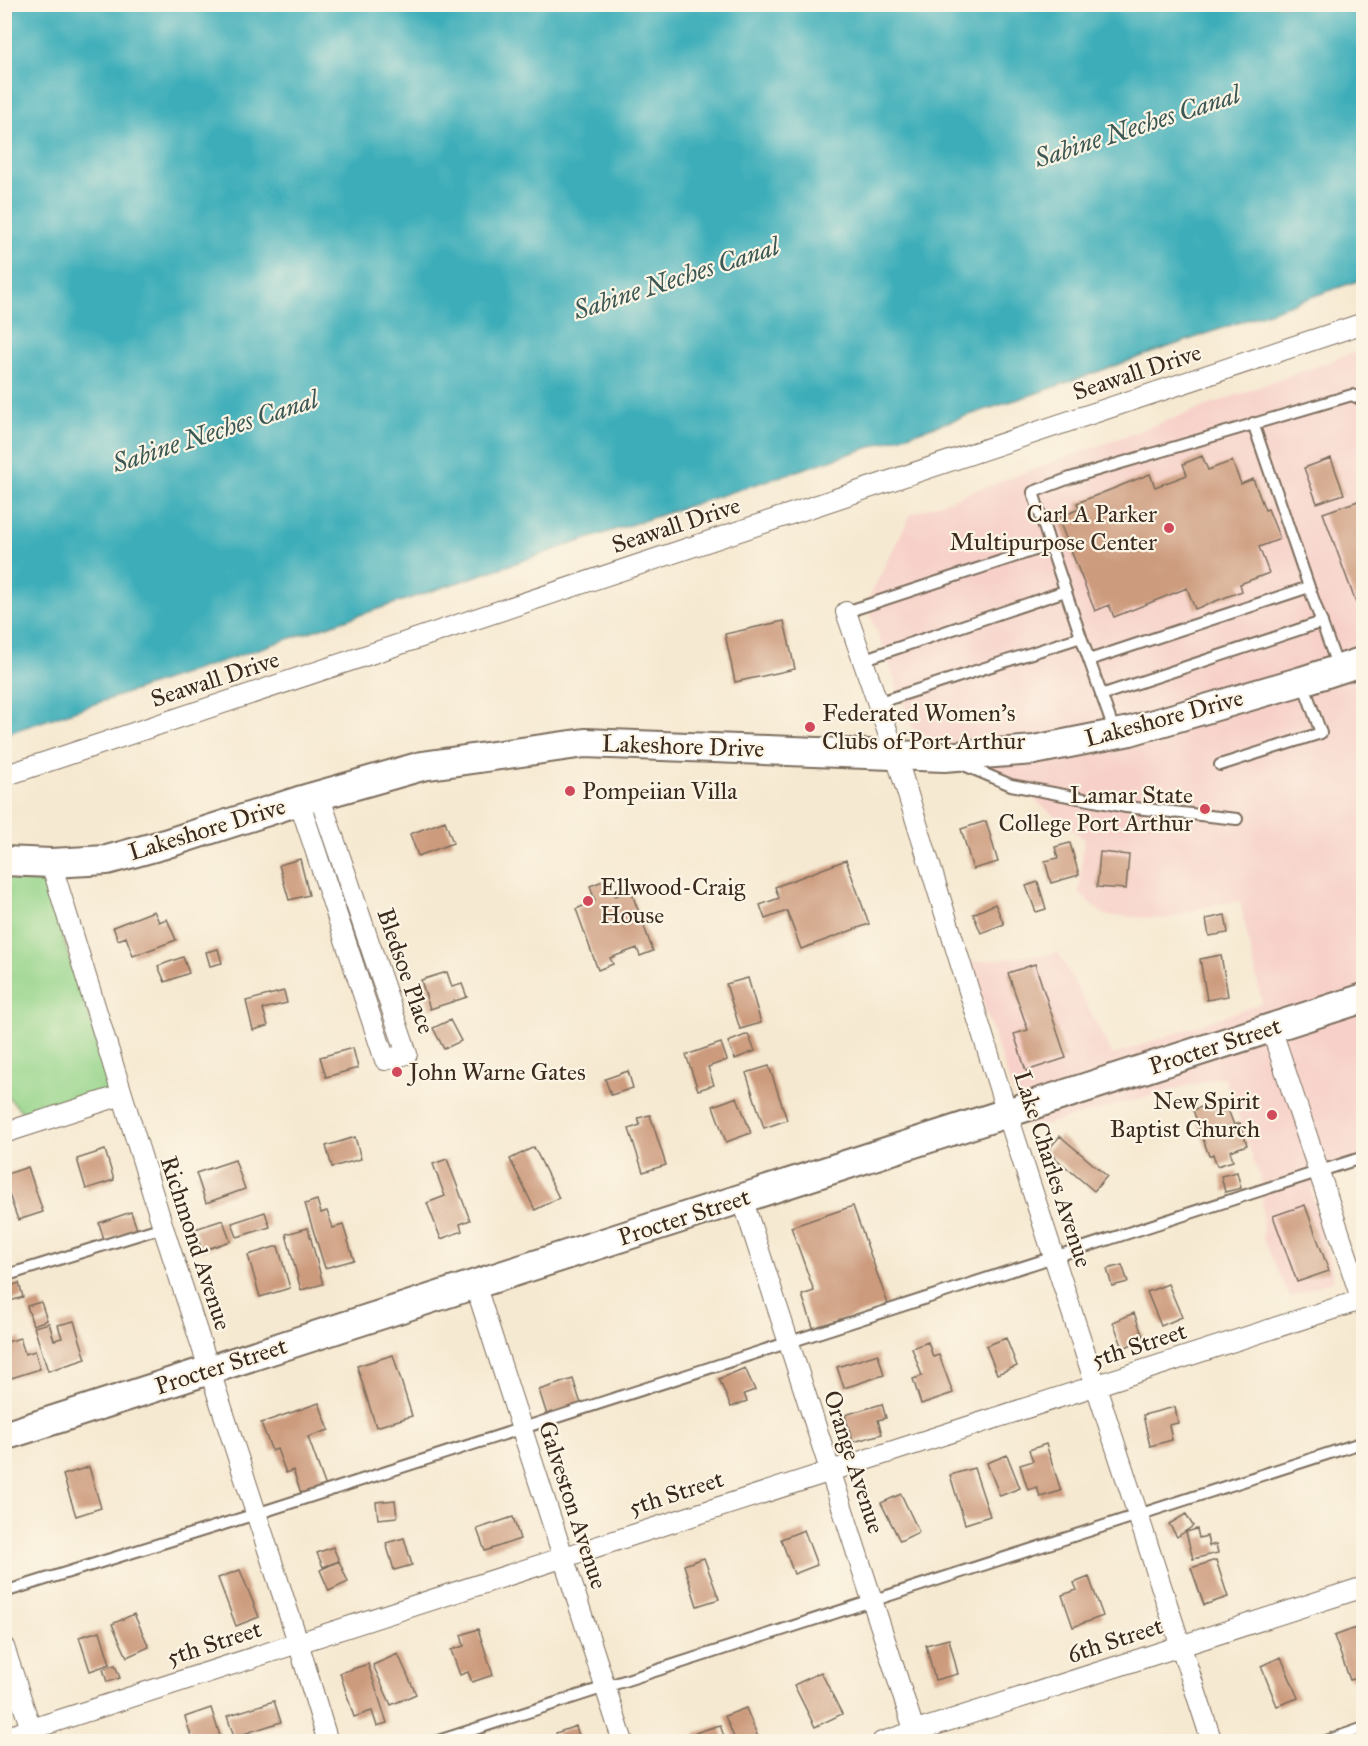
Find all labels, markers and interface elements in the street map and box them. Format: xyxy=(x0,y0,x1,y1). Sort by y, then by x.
water label: Sabine Neches Canal xyxy=(1029,77,1246,175)
water label: Sabine Neches Canal xyxy=(568,229,785,327)
street label: Seawall Drive xyxy=(1069,337,1205,407)
water label: Sabine Neches Canal xyxy=(107,382,324,480)
street label: Seawall Drive xyxy=(608,490,744,560)
place label: Carl A Parker Multipurpose Center xyxy=(949,499,1157,557)
marker: Carl A Parker Multipurpose Center xyxy=(1162,521,1176,535)
street label: Seawall Drive xyxy=(147,644,283,714)
street label: Lakeshore Drive xyxy=(1082,682,1246,754)
place label: Federated Women's Clubs of Port Arthur xyxy=(822,698,1025,756)
marker: Federated Women's Clubs of Port Arthur xyxy=(803,720,817,734)
street label: Lakeshore Drive xyxy=(601,728,765,764)
place label: Pompeiian Villa xyxy=(582,776,738,806)
place label: Lamar State College Port Arthur xyxy=(999,780,1193,838)
marker: Pompeiian Villa xyxy=(563,784,577,798)
street label: Lakeshore Drive xyxy=(125,791,289,867)
marker: Lamar State College Port Arthur xyxy=(1198,802,1212,816)
place label: Ellwood-Craig House xyxy=(600,872,746,930)
marker: Ellwood-Craig House xyxy=(581,894,595,908)
street label: Bledsoe Place xyxy=(370,904,442,1038)
street label: Procter Street xyxy=(1145,1010,1285,1081)
place label: John Warne Gates xyxy=(406,1057,586,1087)
marker: John Warne Gates xyxy=(390,1065,404,1079)
street label: Lake Charles Avenue xyxy=(1007,1067,1099,1271)
place label: New Spirit Baptist Church xyxy=(1110,1086,1260,1144)
marker: New Spirit Baptist Church xyxy=(1265,1108,1279,1122)
street label: Richmond Avenue xyxy=(154,1152,238,1334)
street label: Procter Street xyxy=(614,1181,754,1252)
street label: 5th Street xyxy=(1088,1315,1191,1374)
street label: Procter Street xyxy=(151,1330,291,1401)
street label: Orange Avenue xyxy=(817,1387,891,1537)
street label: Galveston Avenue xyxy=(532,1417,614,1593)
street label: 5th Street xyxy=(625,1463,728,1522)
street label: 6th Street xyxy=(1063,1610,1167,1670)
street label: 5th Street xyxy=(163,1613,266,1672)

